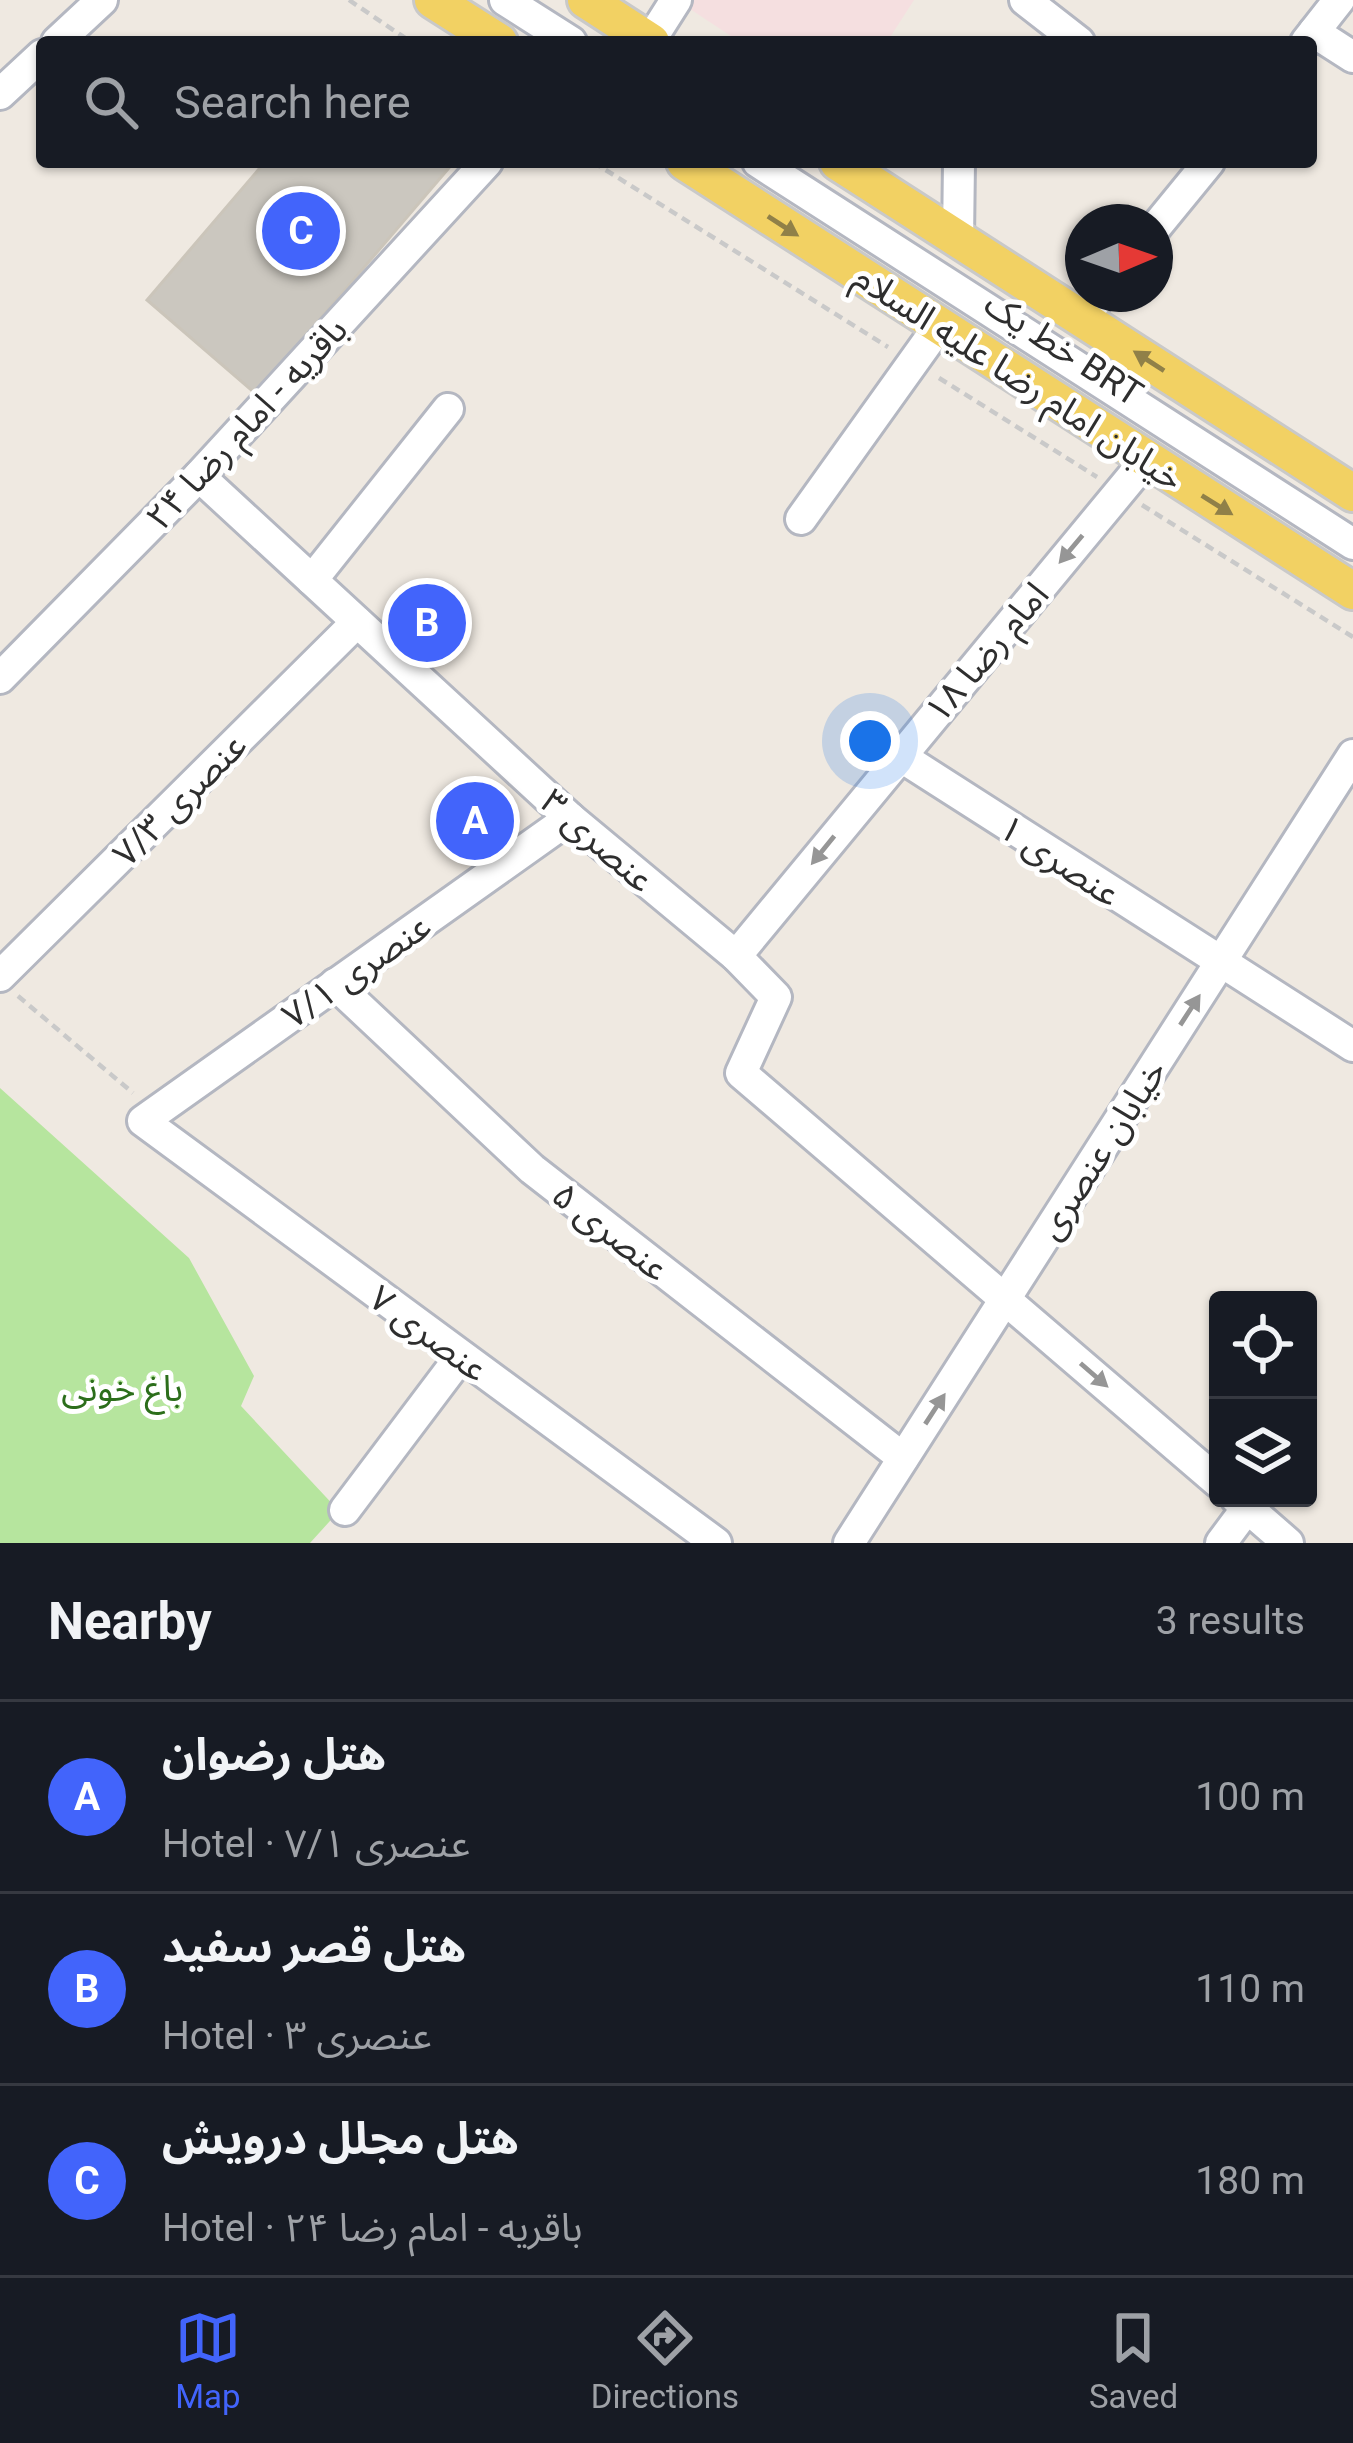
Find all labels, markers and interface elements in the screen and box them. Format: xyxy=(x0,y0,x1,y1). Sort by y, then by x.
search box xyxy=(36,36,1317,168)
icon: search xyxy=(78,69,144,135)
text: Search here xyxy=(174,76,411,129)
pin: C xyxy=(262,186,340,276)
north arrow xyxy=(1065,204,1173,312)
one-way arrow xyxy=(767,214,800,236)
street label: خیابان امام رضا علیه السلام xyxy=(843,256,1191,505)
street label: خط یک BRT xyxy=(977,282,1150,415)
street label: باقریه - امام رضا ۲۴ xyxy=(138,309,360,543)
one-way arrow xyxy=(1132,351,1165,373)
one-way arrow xyxy=(1201,493,1234,515)
one-way arrow xyxy=(1058,534,1084,564)
street label: امام رضا ۱۸ xyxy=(916,574,1062,735)
pin: B xyxy=(388,578,466,668)
your location xyxy=(840,711,900,771)
street label: عنصری ۷/۳ xyxy=(104,724,255,875)
pin: A xyxy=(436,776,514,866)
street label: عنصری ۳ xyxy=(532,780,662,901)
street label: عنصری ۱ xyxy=(991,806,1128,915)
one-way arrow xyxy=(810,835,836,865)
street label: عنصری ۷/۱ xyxy=(274,905,439,1037)
one-way arrow xyxy=(1178,993,1200,1026)
street label: خیابان عنصری xyxy=(1028,1052,1175,1247)
street label: عنصری ۵ xyxy=(544,1173,677,1290)
street label: عنصری ۷ xyxy=(361,1277,496,1391)
map controls xyxy=(1209,1291,1317,1507)
button: locate xyxy=(1209,1291,1317,1399)
one-way arrow xyxy=(1079,1361,1109,1388)
park label: باغ خونی xyxy=(61,1368,183,1415)
one-way arrow xyxy=(923,1393,945,1425)
button: layers xyxy=(1209,1399,1317,1507)
text: Nearby xyxy=(48,1592,212,1651)
text: 3 results xyxy=(1156,1598,1305,1644)
text: هتل رضوان xyxy=(162,1728,386,1781)
text: A xyxy=(74,1774,100,1820)
text: 100 m xyxy=(1195,1774,1305,1820)
text: Hotel · عنصری ۷/۱ xyxy=(162,1821,470,1867)
text: هتل قصر سفید xyxy=(162,1920,466,1973)
text: B xyxy=(75,1966,99,2012)
text: 110 m xyxy=(1195,1966,1305,2012)
text: Hotel · عنصری ۳ xyxy=(162,2013,432,2059)
text: هتل مجلل درویش xyxy=(162,2112,519,2165)
text: C xyxy=(74,2158,100,2204)
text: 180 m xyxy=(1195,2158,1305,2204)
text: Hotel · باقریه - امام رضا ۲۴ xyxy=(162,2205,582,2251)
tab: Map xyxy=(175,2305,241,2416)
tab: Directions xyxy=(591,2305,739,2416)
tab: Saved xyxy=(1089,2305,1178,2416)

